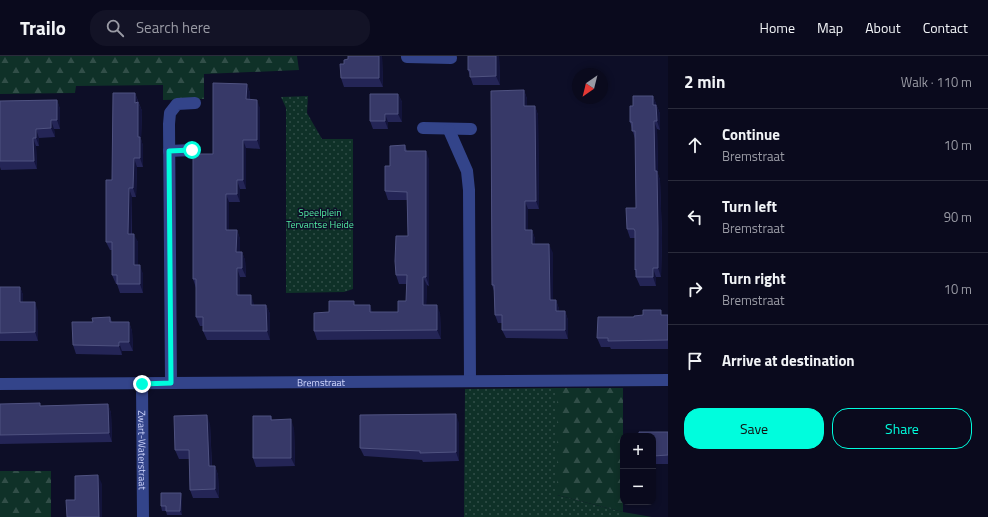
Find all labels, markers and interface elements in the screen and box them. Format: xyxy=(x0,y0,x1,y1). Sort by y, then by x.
search box xyxy=(90,10,370,46)
text: Trailo xyxy=(20,13,66,42)
text: Search here xyxy=(136,16,210,39)
icon: search xyxy=(104,17,126,39)
text: Home xyxy=(760,17,795,38)
text: Map xyxy=(817,17,843,38)
text: About xyxy=(865,17,901,38)
text: Contact xyxy=(923,17,968,38)
north arrow xyxy=(572,68,608,104)
text: 2 min xyxy=(684,69,725,95)
text: Walk · 110 m xyxy=(901,72,972,92)
text: Continue xyxy=(722,123,780,146)
icon: ahead xyxy=(684,134,706,156)
text: 10 m xyxy=(944,135,972,155)
route start xyxy=(183,141,201,159)
text: Bremstraat xyxy=(722,146,785,166)
text: Turn left xyxy=(722,195,777,218)
park label: Speelplein Tervantse Heide xyxy=(286,205,354,232)
icon: left xyxy=(684,206,706,228)
text: 90 m xyxy=(944,207,972,227)
text: Bremstraat xyxy=(722,218,785,238)
text: Turn right xyxy=(722,267,786,290)
icon: right xyxy=(684,278,706,300)
text: 10 m xyxy=(944,279,972,299)
text: Bremstraat xyxy=(722,290,785,310)
text: Arrive at destination xyxy=(722,349,855,372)
icon: arrive xyxy=(684,350,706,372)
route end xyxy=(133,375,151,393)
street label: Bremstraat xyxy=(297,375,346,390)
button: Save xyxy=(684,408,824,449)
button: Share xyxy=(832,408,972,449)
street label: Zwart-Waterstraat xyxy=(134,410,150,490)
map controls xyxy=(620,433,656,505)
button: + xyxy=(620,433,656,469)
button: − xyxy=(620,469,656,505)

